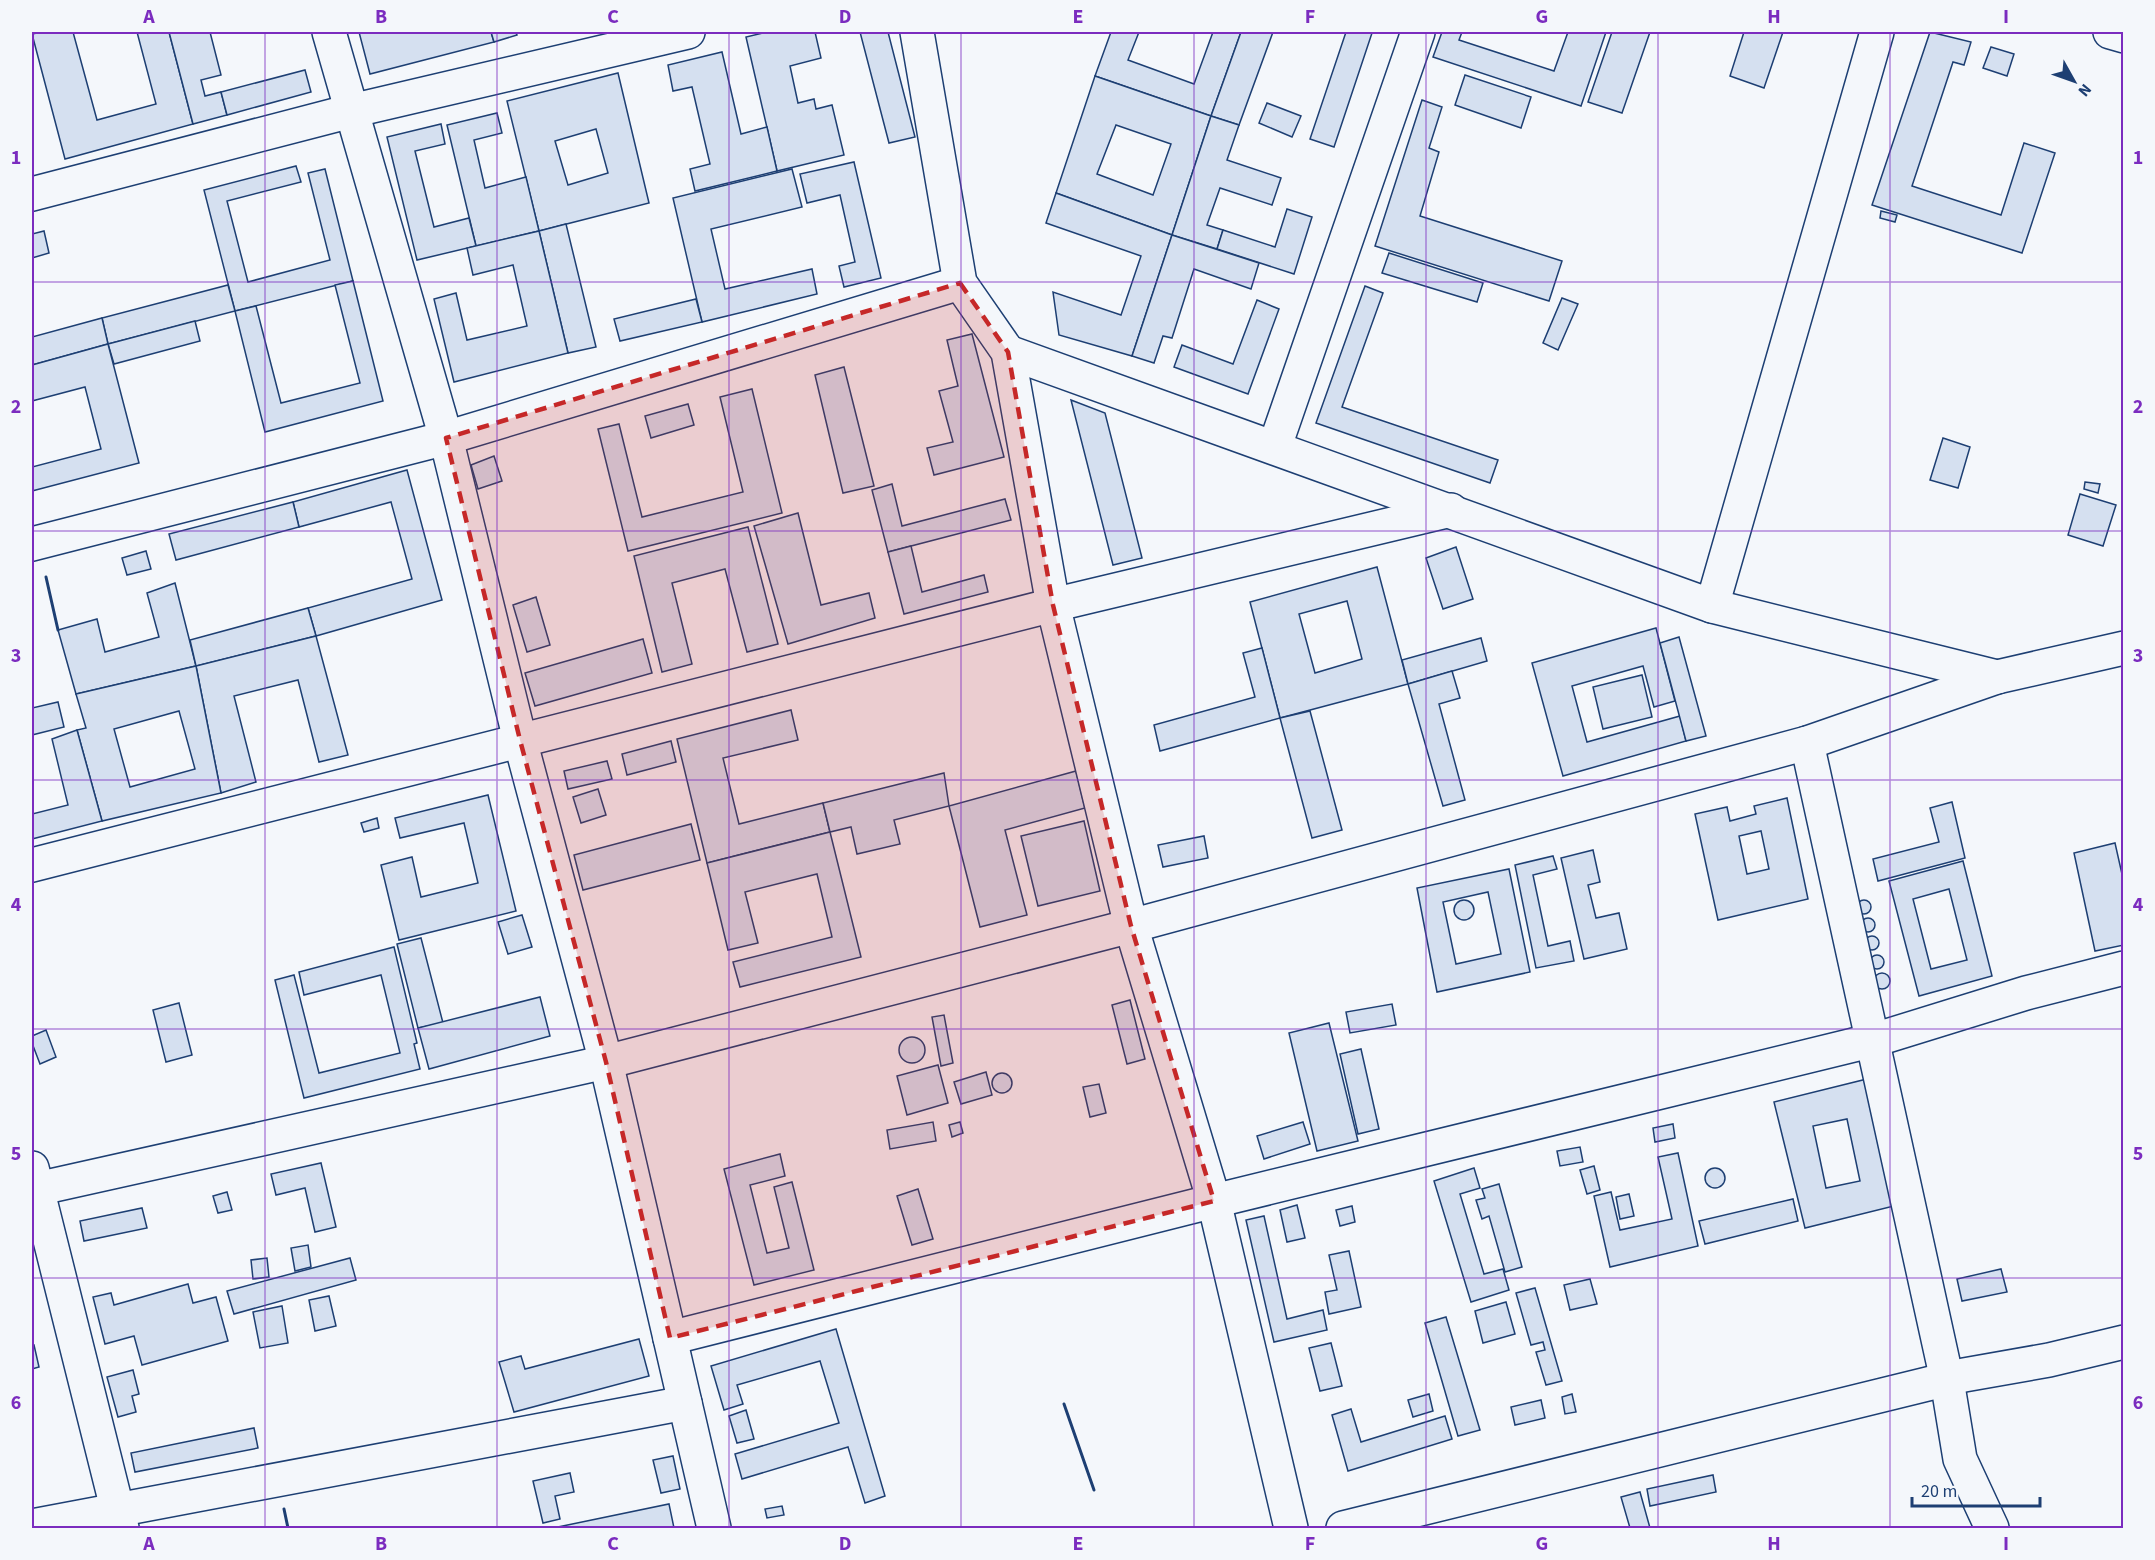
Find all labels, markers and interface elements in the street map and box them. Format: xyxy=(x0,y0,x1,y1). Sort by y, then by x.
text: A xyxy=(142,3,155,31)
text: B xyxy=(375,3,387,31)
text: C xyxy=(607,3,619,31)
text: D xyxy=(839,3,851,31)
text: E xyxy=(1073,3,1083,31)
text: F xyxy=(1305,3,1315,31)
text: G xyxy=(1536,3,1548,31)
text: H xyxy=(1767,3,1781,31)
text: I xyxy=(2003,3,2009,31)
north arrow xyxy=(2044,51,2104,111)
text: N xyxy=(2073,79,2097,101)
text: 1 xyxy=(11,144,21,172)
text: 1 xyxy=(2133,144,2143,172)
text: 2 xyxy=(11,393,21,421)
text: 2 xyxy=(2133,393,2143,421)
text: 3 xyxy=(11,642,21,670)
text: 3 xyxy=(2133,642,2143,670)
text: 4 xyxy=(11,891,22,919)
text: 4 xyxy=(2133,891,2144,919)
text: 5 xyxy=(11,1140,21,1168)
text: 5 xyxy=(2133,1140,2143,1168)
text: 6 xyxy=(11,1389,21,1417)
text: 6 xyxy=(2133,1389,2143,1417)
scale bar xyxy=(1912,1470,2040,1508)
text: 20 m xyxy=(1921,1479,1957,1504)
text: A xyxy=(142,1530,155,1558)
text: B xyxy=(375,1530,387,1558)
text: C xyxy=(607,1530,619,1558)
text: D xyxy=(839,1530,851,1558)
text: E xyxy=(1073,1530,1083,1558)
text: F xyxy=(1305,1530,1315,1558)
text: G xyxy=(1536,1530,1548,1558)
text: H xyxy=(1767,1530,1781,1558)
text: I xyxy=(2003,1530,2009,1558)

